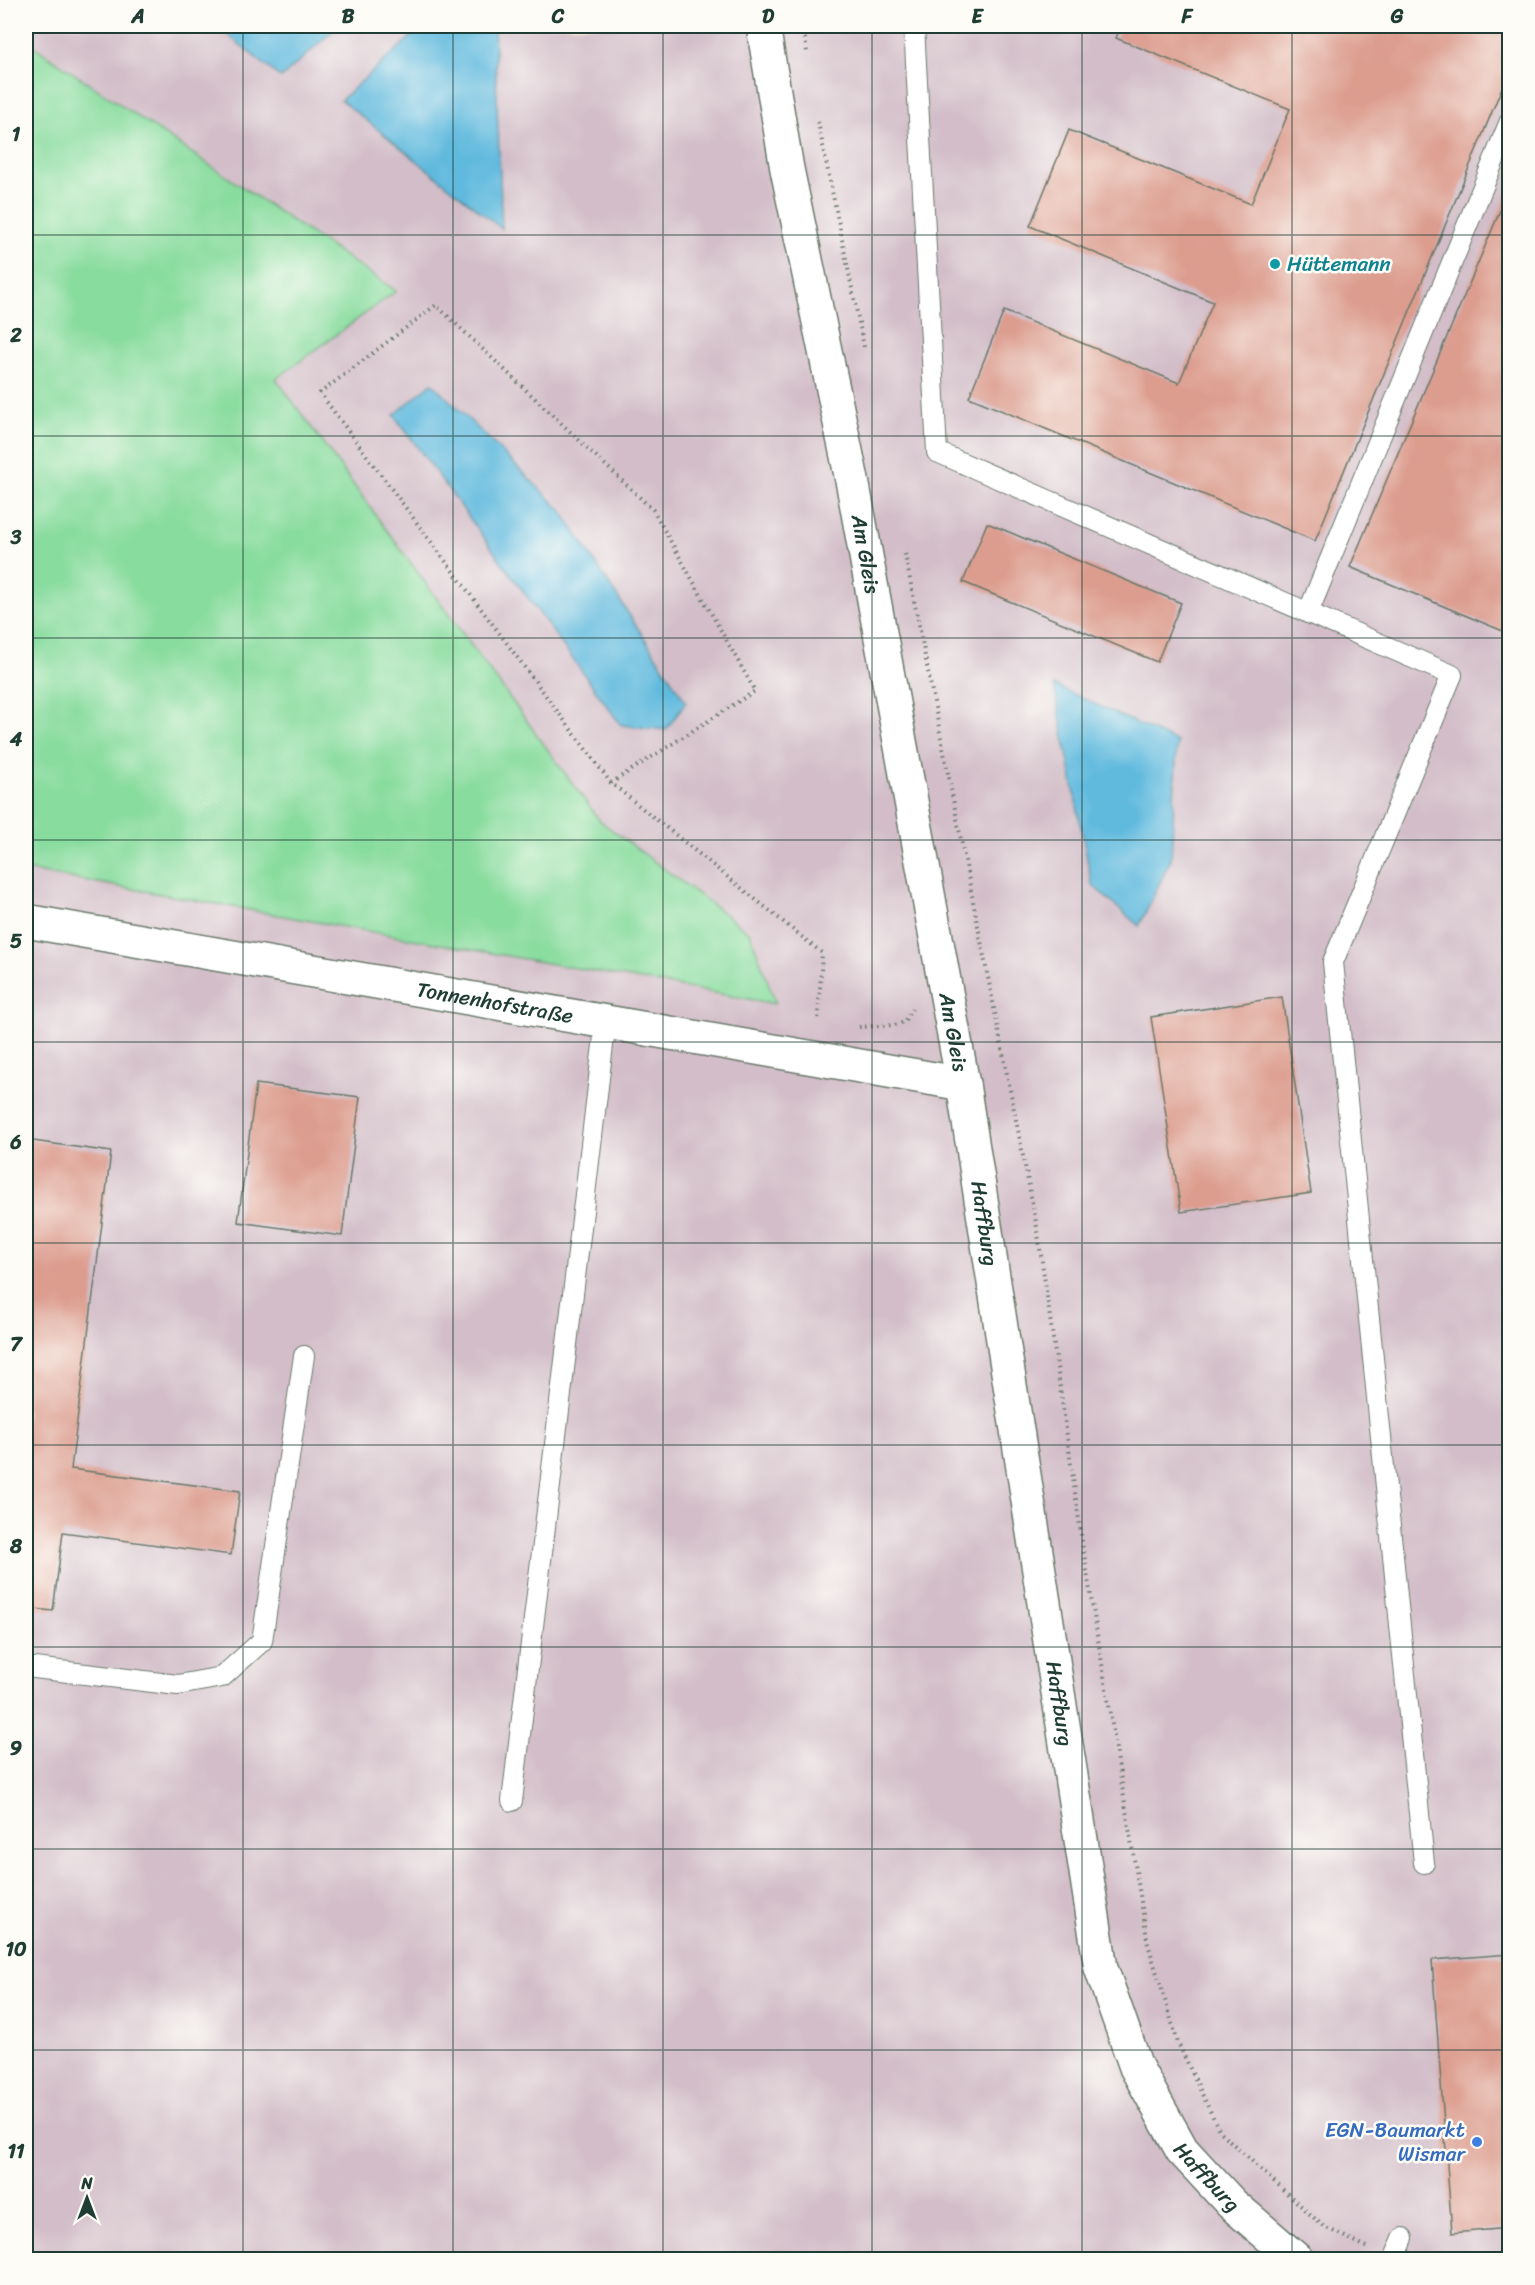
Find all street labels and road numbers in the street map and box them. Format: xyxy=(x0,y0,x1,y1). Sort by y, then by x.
street label: Am Gleis xyxy=(840,510,892,597)
street label: Tonnenhofstraße xyxy=(414,970,576,1035)
street label: Am Gleis xyxy=(927,988,979,1075)
street label: Haffburg xyxy=(959,1178,1010,1269)
street label: Haffburg xyxy=(1034,1658,1085,1749)
street label: Haffburg xyxy=(1164,2132,1249,2222)

